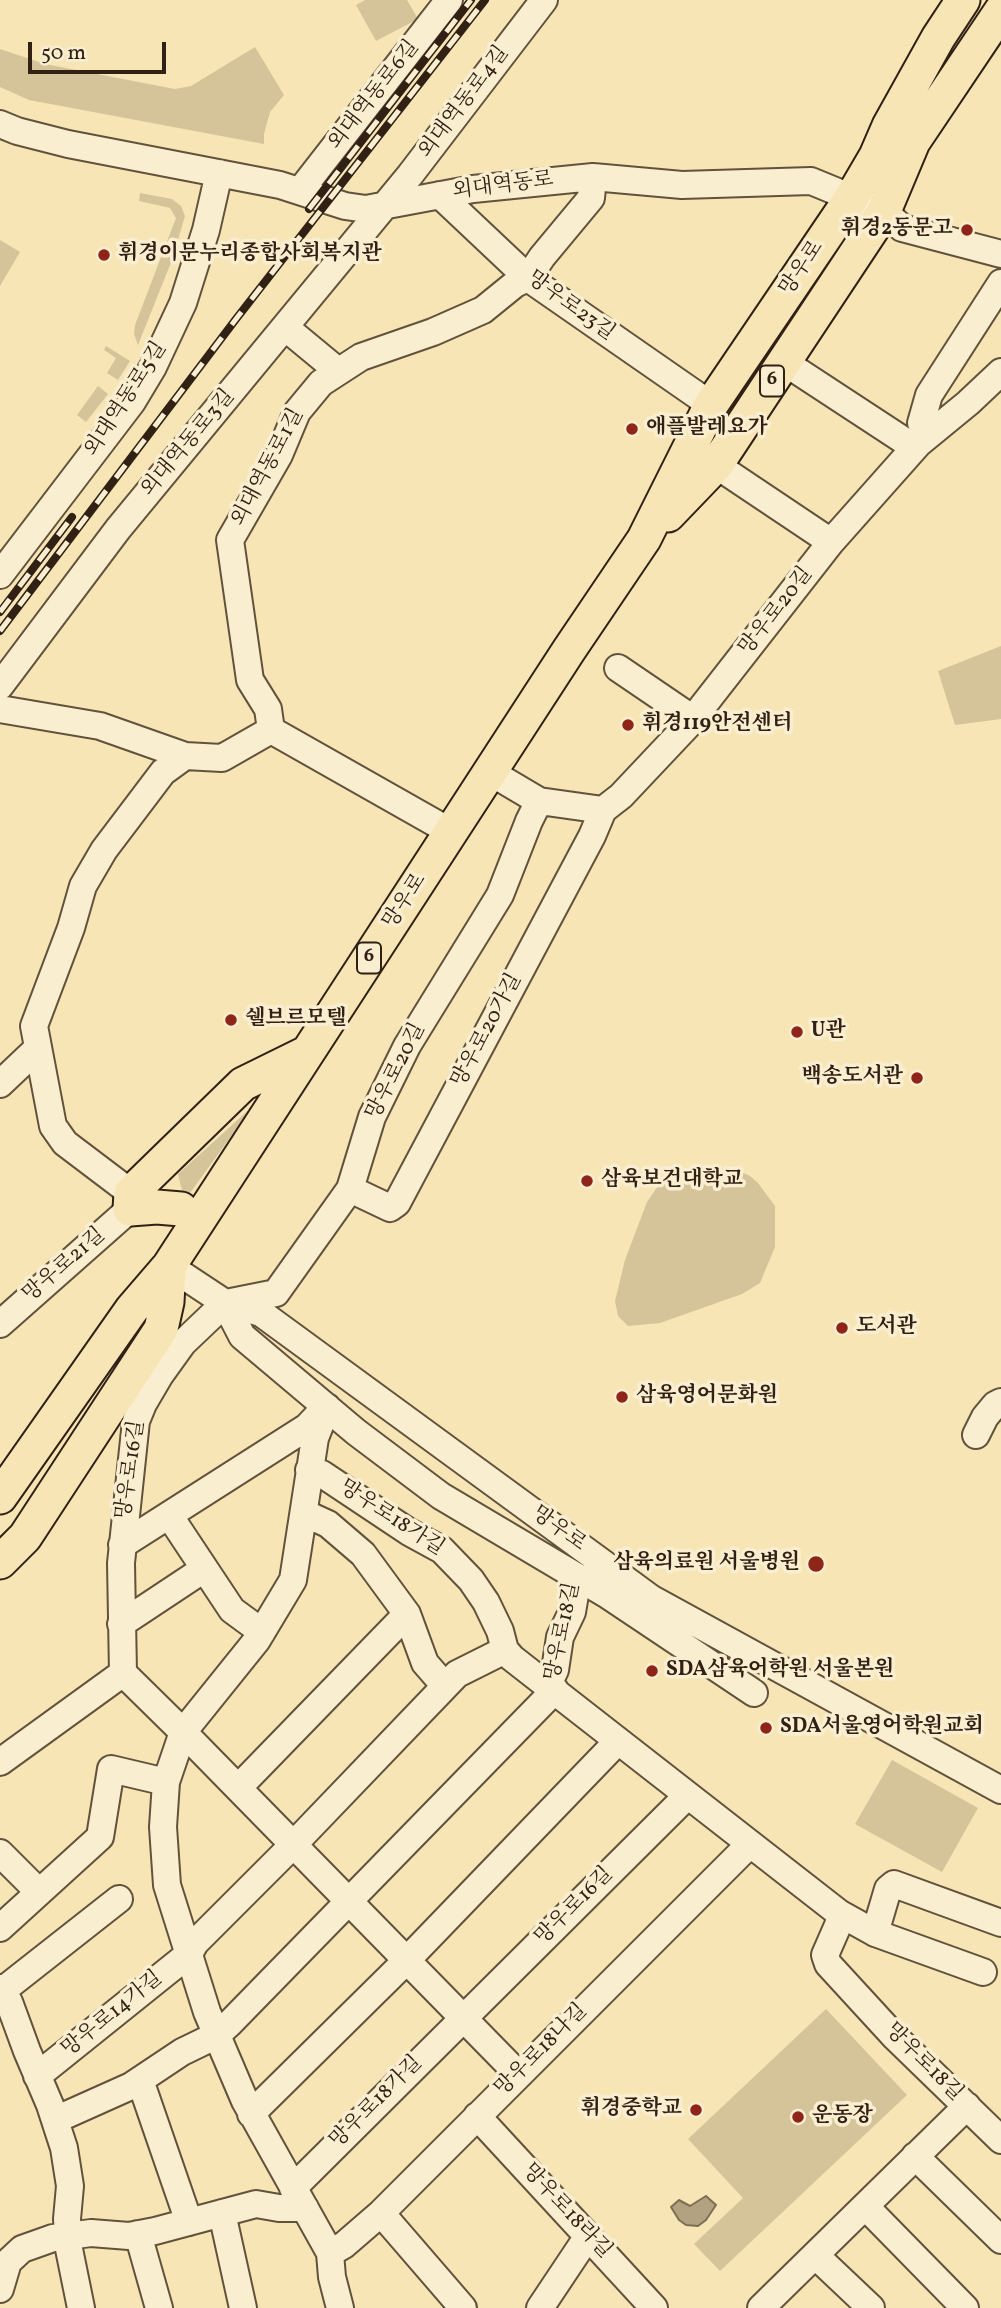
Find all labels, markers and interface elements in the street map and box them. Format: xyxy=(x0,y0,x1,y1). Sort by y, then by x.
scale bar xyxy=(32,28,170,72)
street label: 외대역동로6길 xyxy=(324,36,426,156)
text: 50 m xyxy=(41,39,86,68)
street label: 외대역동로4길 xyxy=(415,42,515,164)
street label: 외대역동로 xyxy=(451,168,555,206)
place label: 휘경2동문고 xyxy=(841,217,953,243)
marker: 휘경2동문고 xyxy=(959,222,975,238)
street label: 망우로 xyxy=(776,237,830,301)
place label: 휘경이문누리종합사회복지관 xyxy=(118,242,382,268)
marker: 휘경이문누리종합사회복지관 xyxy=(96,247,112,263)
street label: 망우로23길 xyxy=(521,267,619,347)
street label: 외대역동로5길 xyxy=(81,338,173,462)
road number: 6 xyxy=(760,366,784,396)
street label: 외대역동로3길 xyxy=(137,385,241,503)
street label: 외대역동로1길 xyxy=(227,405,311,531)
place label: 애플발레요가 xyxy=(646,416,768,442)
marker: 애플발레요가 xyxy=(624,421,640,437)
street label: 망우로20길 xyxy=(735,563,819,661)
place label: 휘경119안전센터 xyxy=(642,712,792,738)
marker: 휘경119안전센터 xyxy=(620,717,636,733)
street label: 망우로 xyxy=(379,870,433,934)
road number: 6 xyxy=(357,942,381,974)
street label: 망우로20가길 xyxy=(448,970,528,1092)
place label: 쉘브르모텔 xyxy=(245,1007,346,1033)
marker: 쉘브르모텔 xyxy=(223,1012,239,1028)
place label: U관 xyxy=(811,1019,846,1045)
street label: 망우로20길 xyxy=(362,1020,432,1124)
marker: U관 xyxy=(789,1024,805,1040)
place label: 백송도서관 xyxy=(802,1065,903,1091)
marker: 백송도서관 xyxy=(909,1070,925,1086)
place label: 삼육보건대학교 xyxy=(601,1168,743,1194)
marker: 삼육보건대학교 xyxy=(579,1173,595,1189)
street label: 망우로21길 xyxy=(19,1224,111,1308)
place label: 도서관 xyxy=(856,1315,917,1341)
marker: 도서관 xyxy=(834,1320,850,1336)
place label: 삼육영어문화원 xyxy=(636,1384,778,1410)
marker: 삼육영어문화원 xyxy=(614,1389,630,1405)
street label: 망우로16길 xyxy=(113,1419,151,1521)
street label: 망우로18가길 xyxy=(334,1476,448,1562)
street label: 망우로 xyxy=(526,1502,590,1558)
place label: 삼육의료원 서울병원 xyxy=(613,1551,800,1577)
marker: 삼육의료원 서울병원 xyxy=(806,1554,826,1574)
street label: 망우로18길 xyxy=(541,1580,587,1684)
place label: SDA삼육어학원 서울본원 xyxy=(666,1658,894,1684)
marker: SDA삼육어학원 서울본원 xyxy=(644,1663,660,1679)
place label: SDA서울영어학원교회 xyxy=(780,1715,984,1741)
marker: SDA서울영어학원교회 xyxy=(758,1720,774,1736)
street label: 망우로16길 xyxy=(531,1863,619,1951)
street label: 망우로14가길 xyxy=(58,1967,168,2063)
street label: 망우로18나길 xyxy=(491,2000,593,2102)
street label: 망우로18길 xyxy=(879,2019,967,2107)
street label: 망우로18가길 xyxy=(326,2052,428,2154)
place label: 휘경중학교 xyxy=(581,2097,682,2123)
marker: 휘경중학교 xyxy=(688,2102,704,2118)
place label: 운동장 xyxy=(812,2104,873,2130)
marker: 운동장 xyxy=(790,2109,806,2125)
street label: 망우로18라길 xyxy=(516,2159,616,2265)

